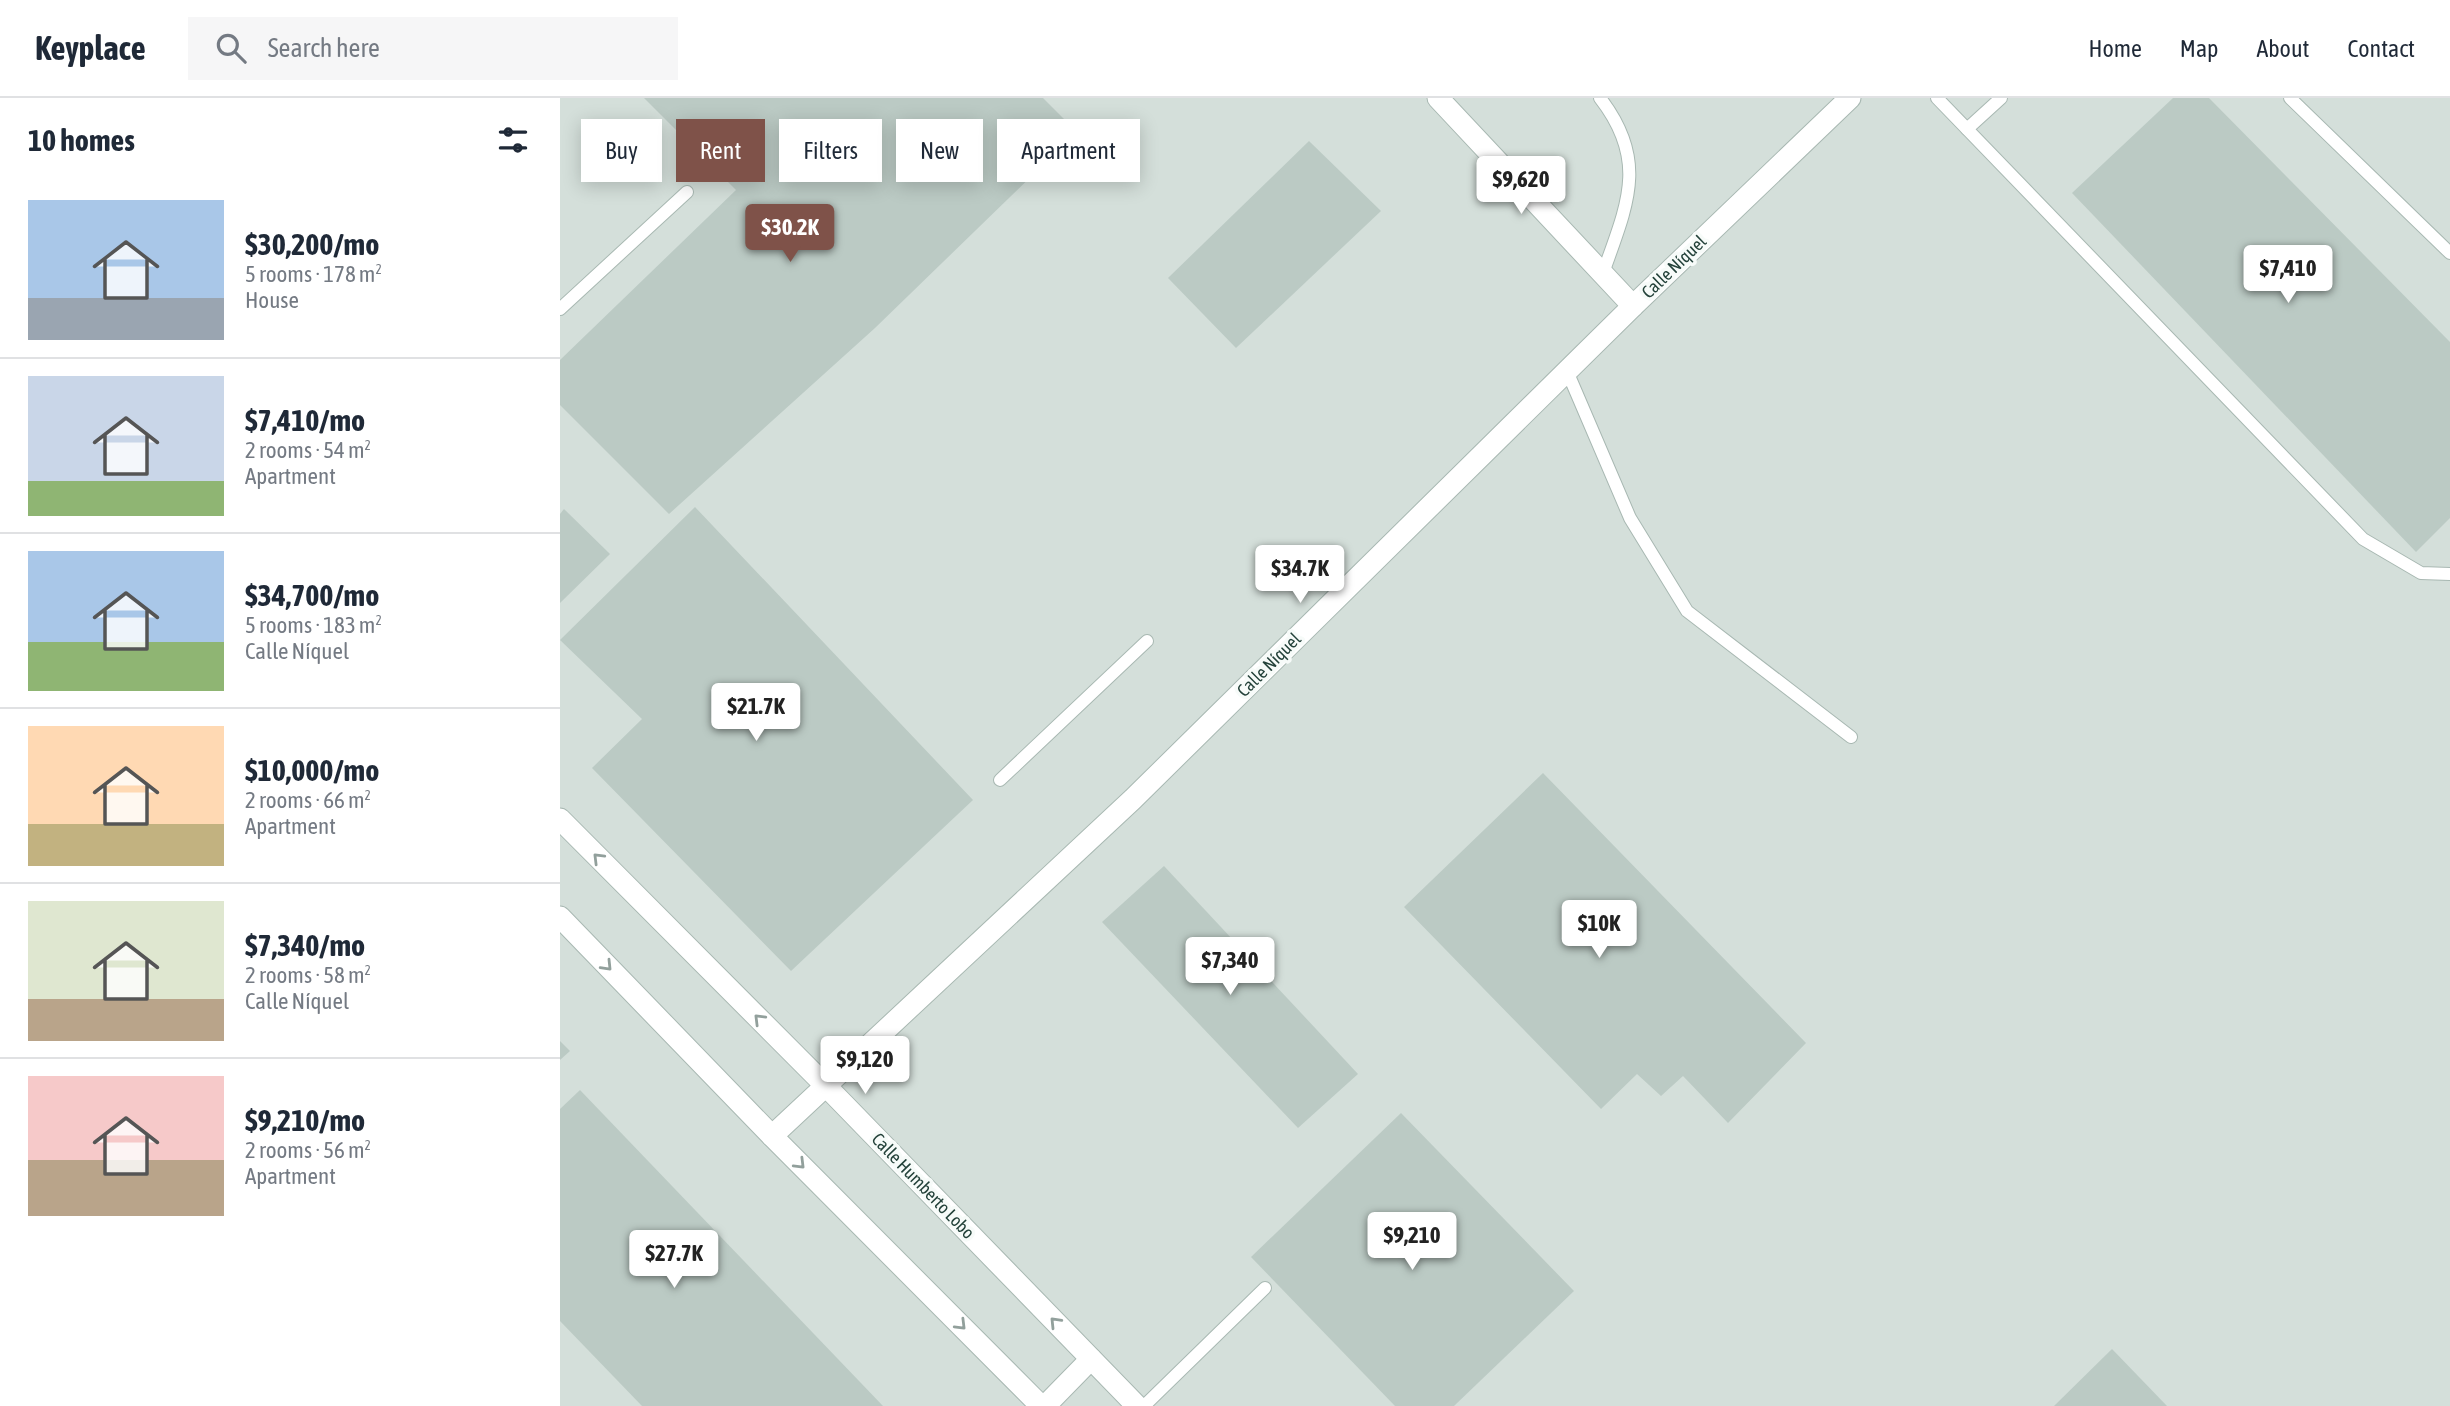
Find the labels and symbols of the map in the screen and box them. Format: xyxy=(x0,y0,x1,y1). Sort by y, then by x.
pin: $9,620 xyxy=(1464,156,1578,216)
pin: $30.2K xyxy=(733,204,847,264)
street label: Calle Níquel xyxy=(1637,231,1710,302)
pin: $7,410 xyxy=(2231,246,2345,305)
pin: $34.7K xyxy=(1243,546,1357,605)
street label: Calle Níquel xyxy=(1232,628,1305,701)
pin: $21.7K xyxy=(699,684,813,743)
one-way arrow xyxy=(594,853,607,866)
pin: $10K xyxy=(1558,900,1640,960)
pin: $7,340 xyxy=(1173,937,1287,997)
one-way arrow xyxy=(599,958,612,971)
one-way arrow xyxy=(755,1014,768,1027)
pin: $9,120 xyxy=(808,1037,922,1096)
street label: Calle Humberto Lobo xyxy=(868,1128,979,1243)
one-way arrow xyxy=(792,1156,805,1169)
pin: $9,210 xyxy=(1355,1212,1469,1272)
pin: $27.7K xyxy=(617,1230,731,1290)
one-way arrow xyxy=(952,1317,965,1330)
one-way arrow xyxy=(1051,1317,1064,1330)

